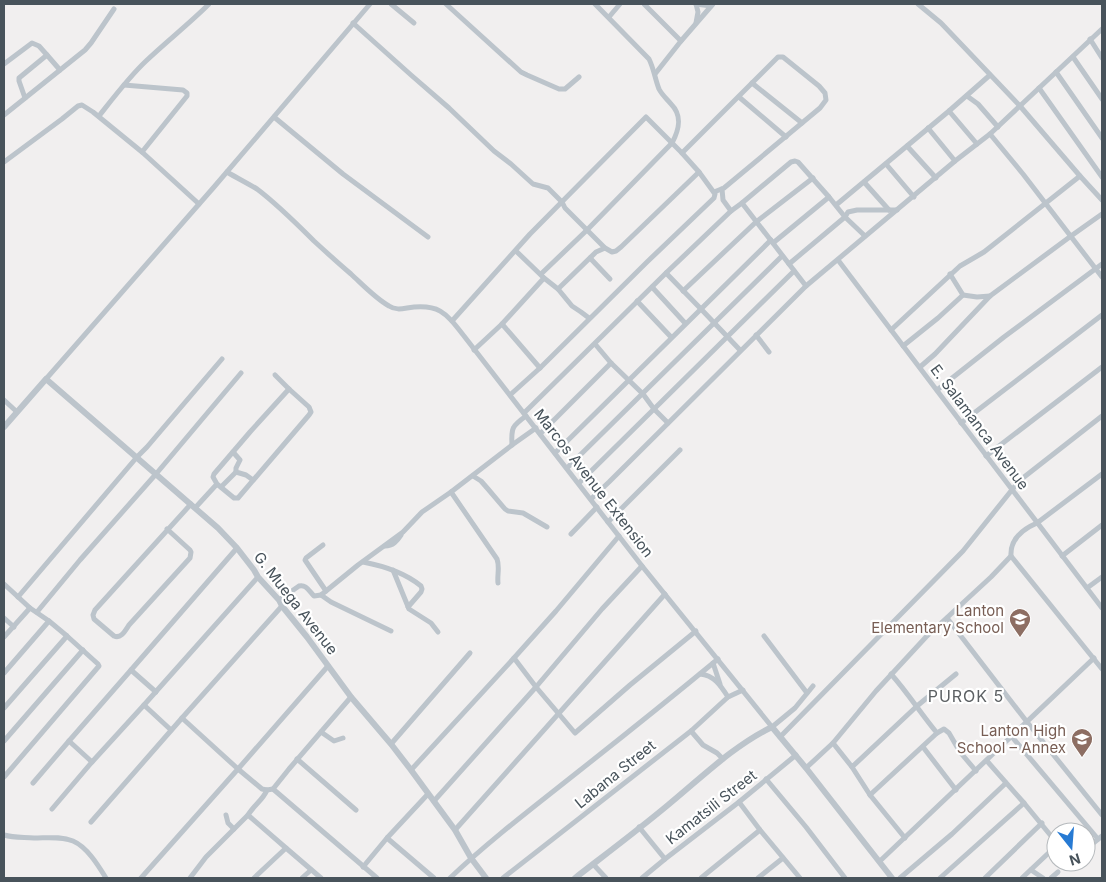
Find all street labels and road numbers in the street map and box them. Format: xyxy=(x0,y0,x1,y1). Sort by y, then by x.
street label: E. Salamanca Avenue xyxy=(927,361,1033,493)
street label: Marcos Avenue Extension xyxy=(530,405,658,561)
street label: G. Muega Avenue xyxy=(250,548,342,658)
street label: Labana Street xyxy=(571,736,659,812)
street label: Kamatsili Street xyxy=(662,766,760,848)

